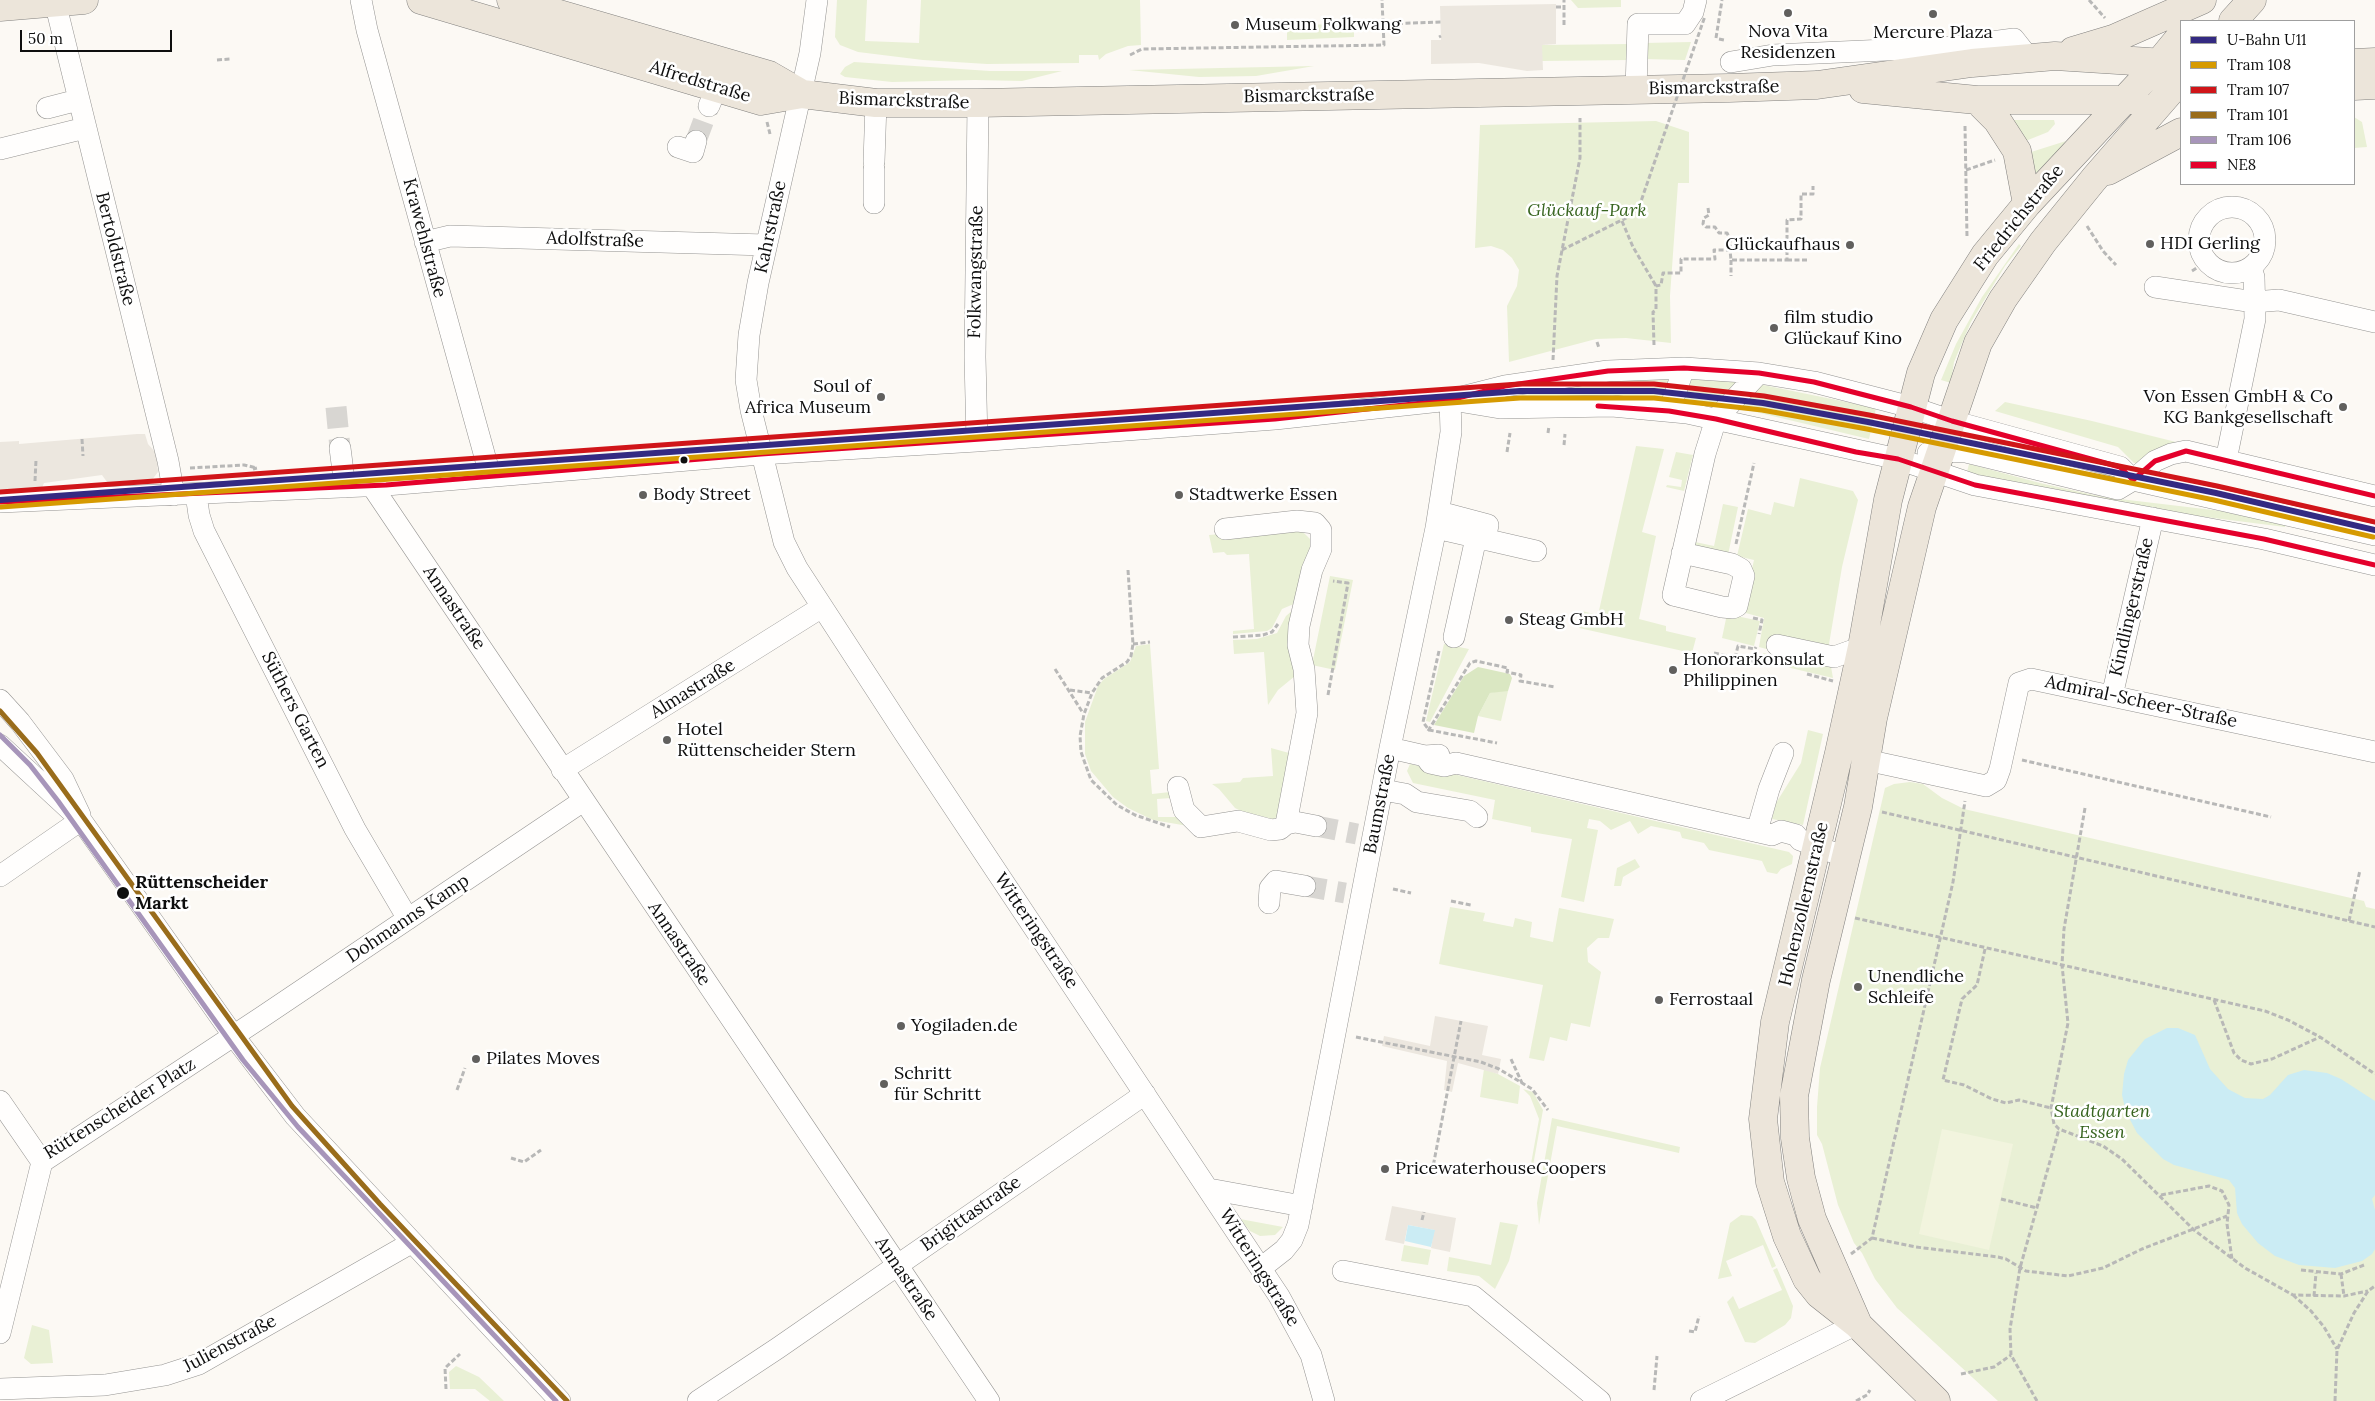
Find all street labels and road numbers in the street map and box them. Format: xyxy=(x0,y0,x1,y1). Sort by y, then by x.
street label: Alfredstraße xyxy=(647,56,753,108)
street label: Bismarckstraße xyxy=(1648,76,1780,100)
street label: Bismarckstraße xyxy=(1243,84,1375,108)
street label: Bismarckstraße xyxy=(838,88,970,114)
street label: Friedrichstraße xyxy=(1970,161,2068,275)
street label: Krawehlstraße xyxy=(398,176,450,300)
street label: Kahrstraße xyxy=(751,179,791,275)
street label: Bertoldstraße xyxy=(90,190,140,308)
street label: Folkwangstraße xyxy=(964,205,988,339)
street label: Adolfstraße xyxy=(546,227,644,253)
street label: Kindlingerstraße xyxy=(2106,536,2158,678)
street label: Annastraße xyxy=(418,562,490,654)
street label: Süthers Garten xyxy=(256,648,334,772)
street label: Almastraße xyxy=(647,654,739,724)
street label: Admiral-Scheer-Straße xyxy=(2043,671,2239,733)
street label: Baumstraße xyxy=(1360,752,1400,856)
street label: Hohenzollernstraße xyxy=(1775,820,1833,988)
street label: Witteringstraße xyxy=(989,869,1083,993)
street label: Dohmanns Kamp xyxy=(343,870,473,968)
street label: Annastraße xyxy=(643,898,715,990)
street label: Rüttenscheider Platz xyxy=(40,1054,200,1164)
street label: Brigittastraße xyxy=(917,1172,1025,1256)
street label: Witteringstraße xyxy=(1214,1205,1304,1331)
street label: Annastraße xyxy=(870,1233,942,1325)
street label: Julienstraße xyxy=(180,1310,280,1378)

